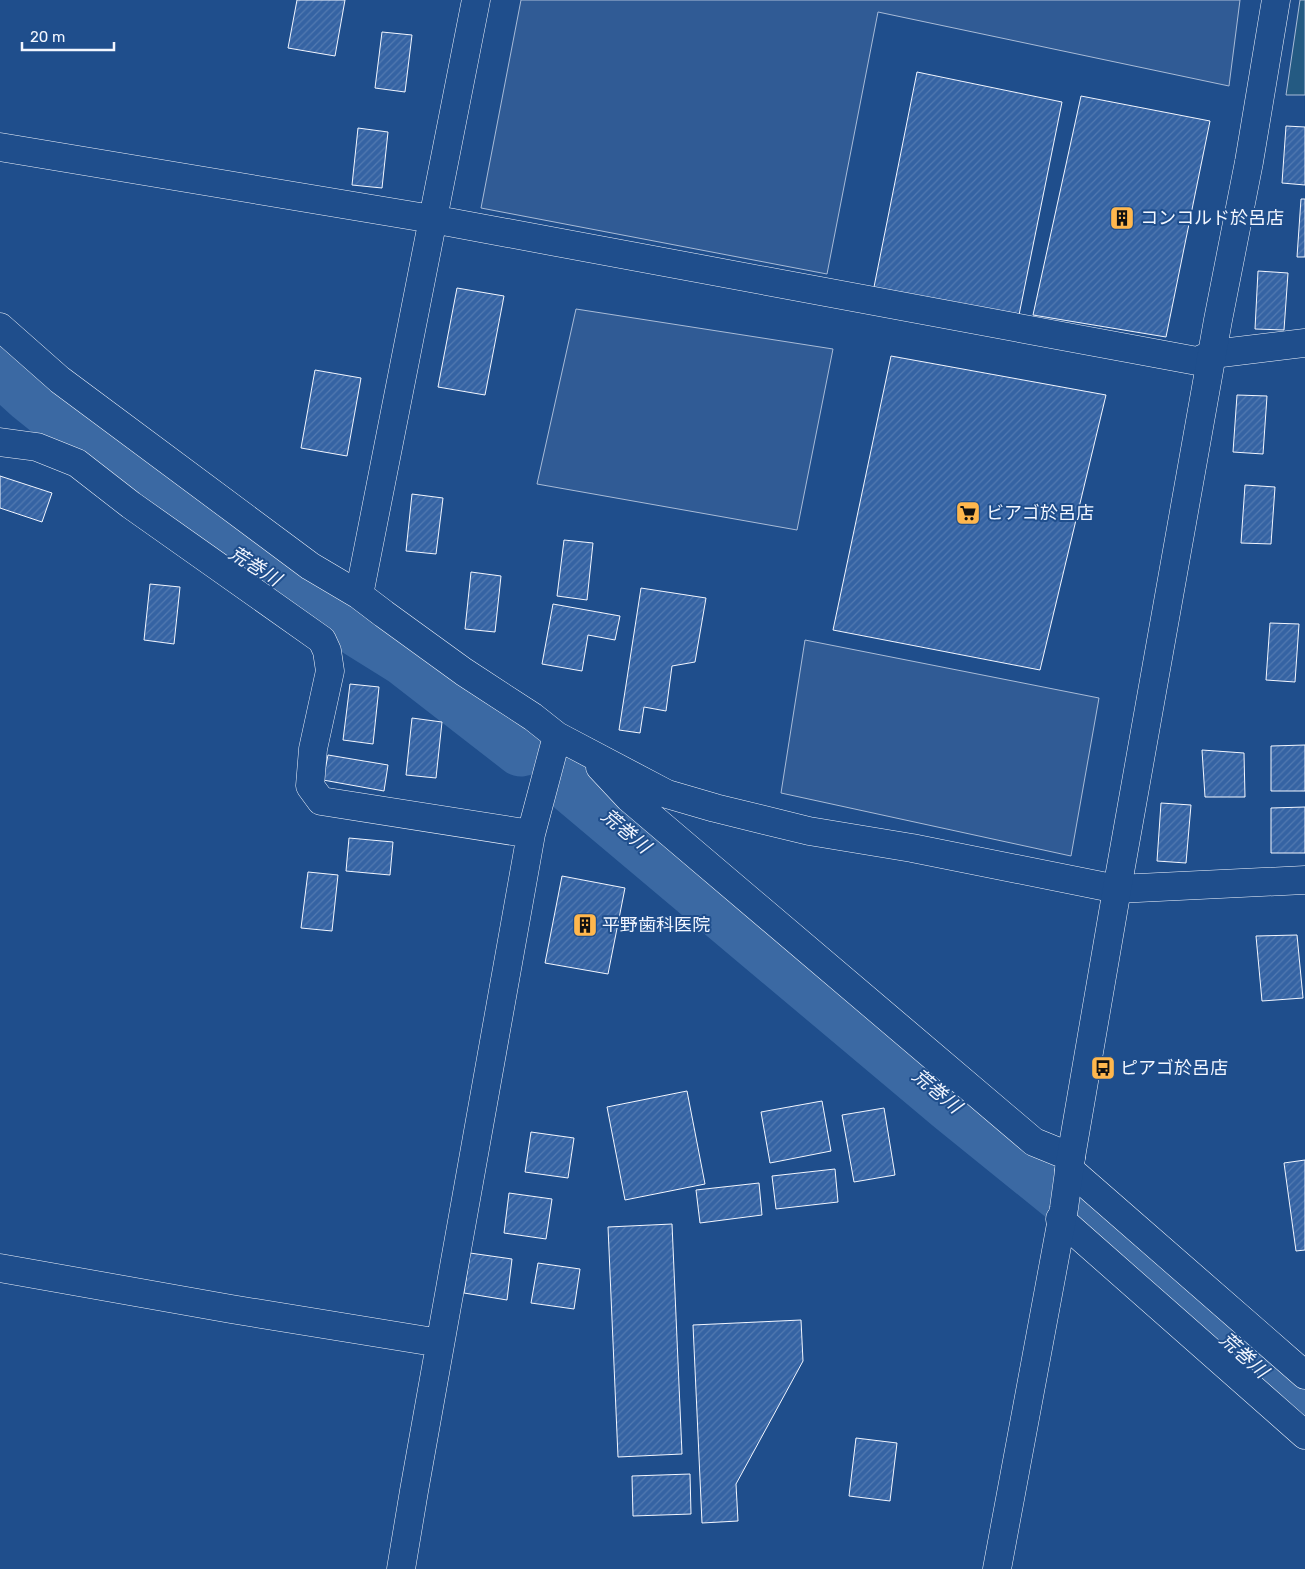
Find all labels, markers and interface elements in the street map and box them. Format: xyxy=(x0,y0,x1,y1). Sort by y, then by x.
scale bar xyxy=(22,20,115,52)
text: 20 m xyxy=(30,28,65,46)
building icon: コンコルド於呂店 xyxy=(1109,205,1135,231)
place label: コンコルド於呂店 xyxy=(1140,207,1284,229)
supermarket icon: ビアゴ於呂店 xyxy=(955,500,981,526)
place label: ビアゴ於呂店 xyxy=(986,502,1094,524)
water label: 荒巻川 xyxy=(225,541,287,592)
water label: 荒巻川 xyxy=(597,804,657,859)
building icon: 平野歯科医院 xyxy=(572,912,598,938)
place label: 平野歯科医院 xyxy=(602,914,710,936)
bus stop icon: ピアゴ於呂店 xyxy=(1090,1055,1116,1081)
place label: ピアゴ於呂店 xyxy=(1120,1057,1228,1079)
water label: 荒巻川 xyxy=(908,1064,968,1119)
water label: 荒巻川 xyxy=(1215,1327,1274,1384)

